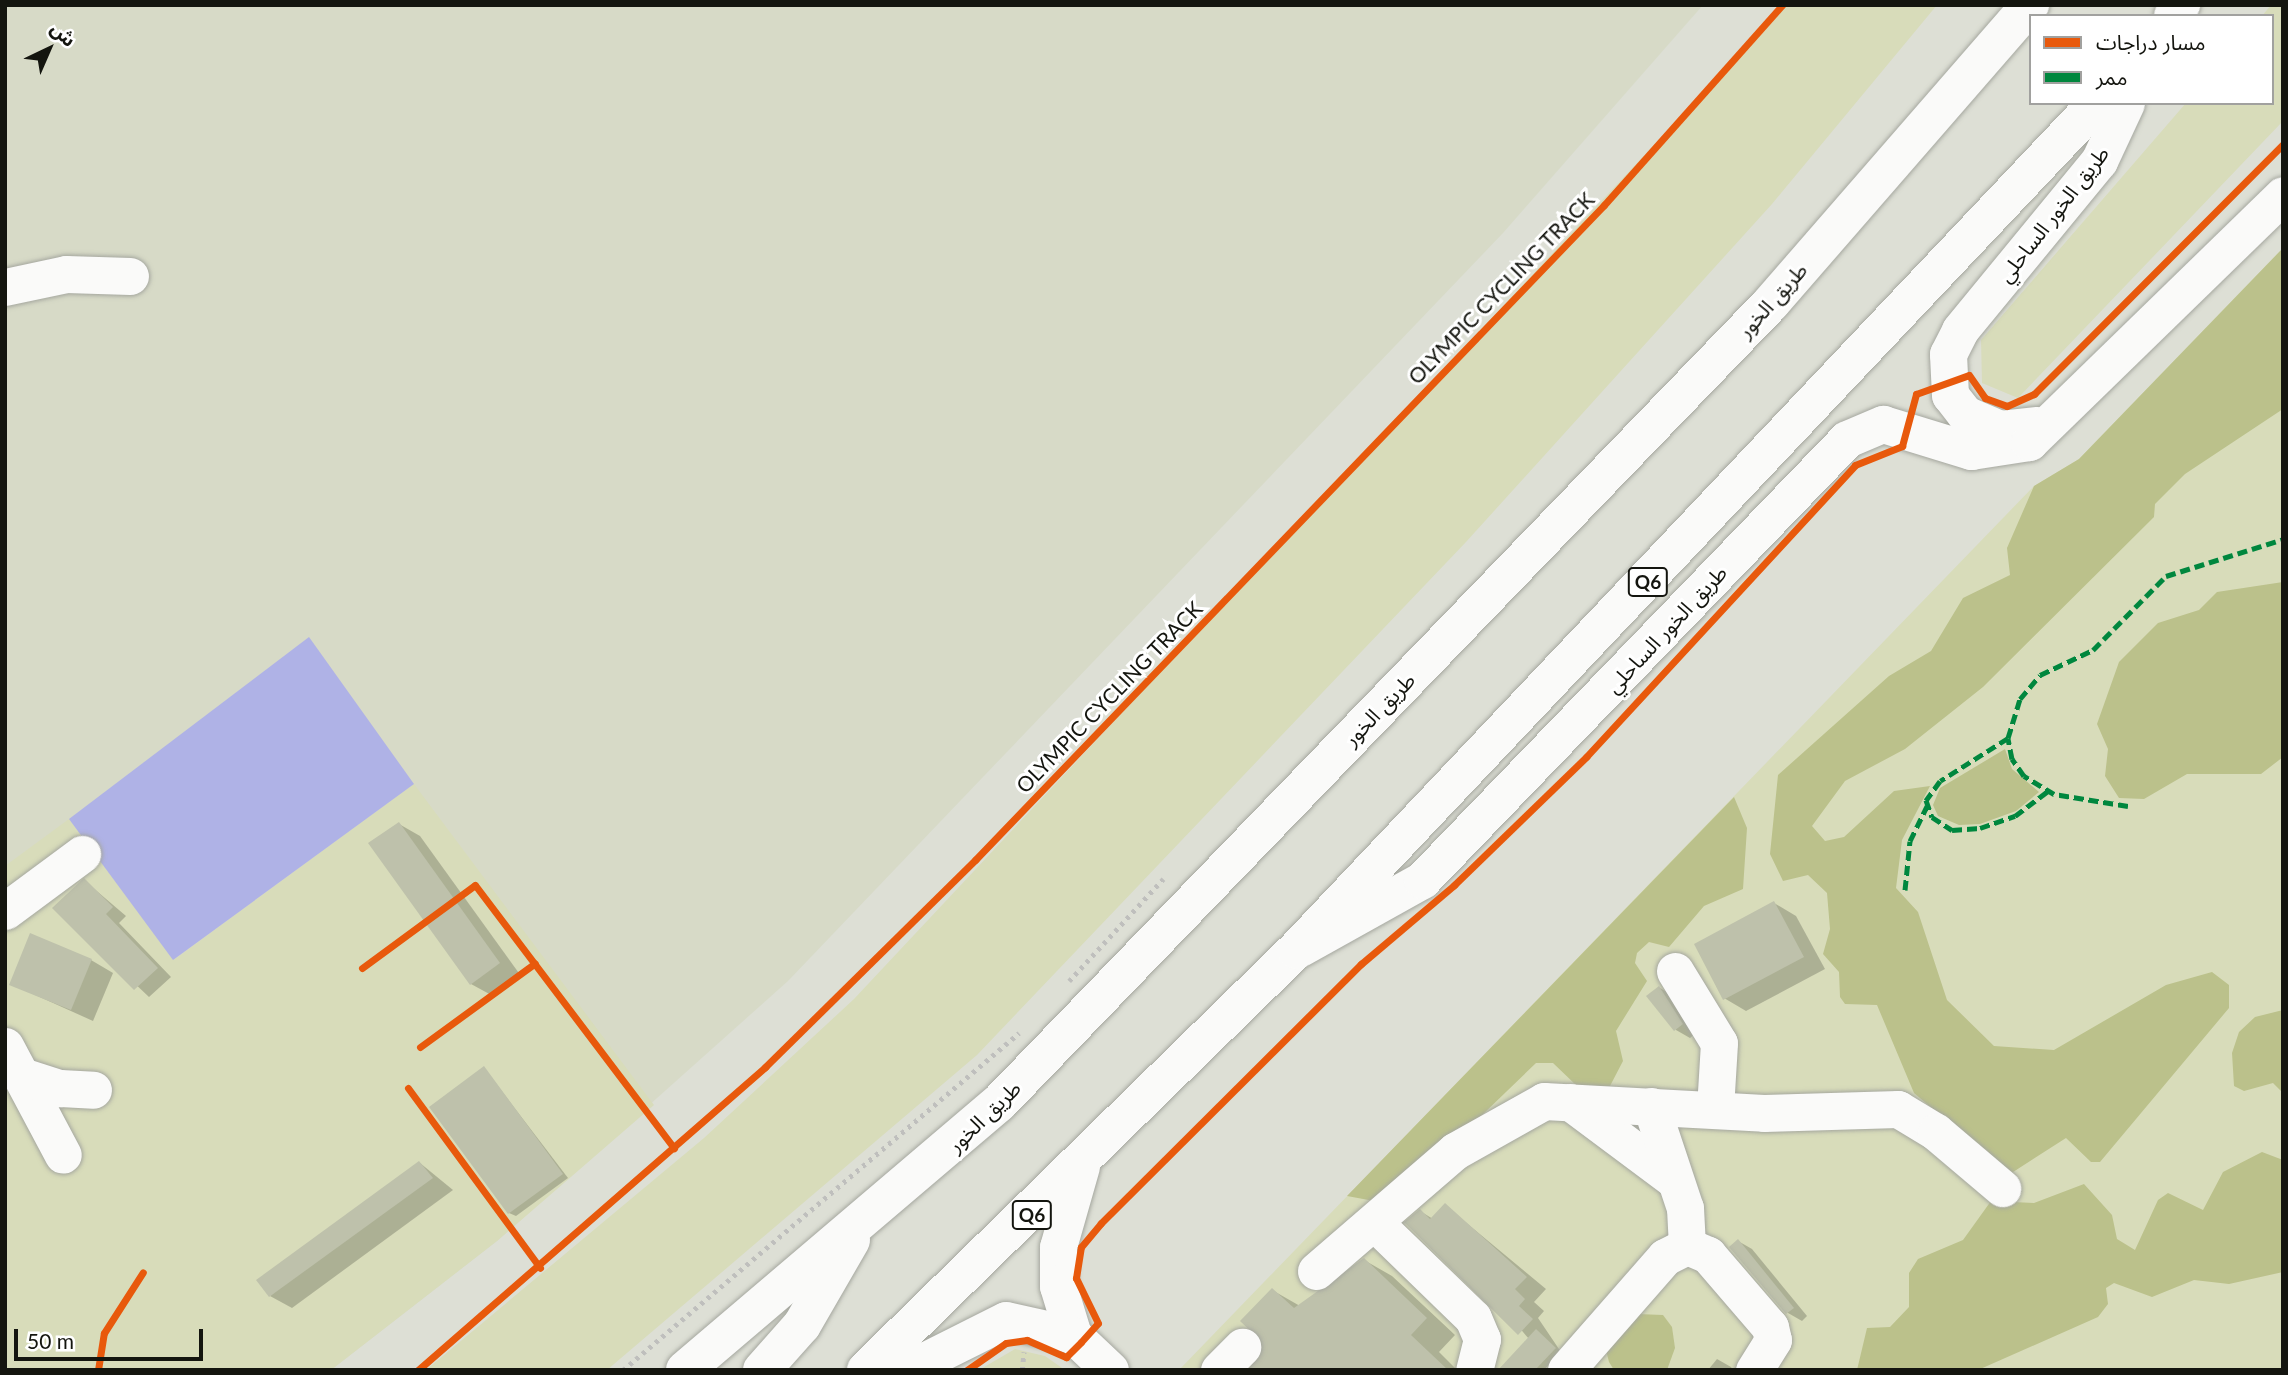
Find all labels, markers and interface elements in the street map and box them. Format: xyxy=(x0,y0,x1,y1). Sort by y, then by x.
north arrow xyxy=(14,14,84,84)
legend xyxy=(2029,14,2274,105)
text: ش xyxy=(47,16,81,51)
text: مسار دراجات xyxy=(2096,29,2206,54)
text: ممر xyxy=(2096,64,2127,89)
street label: طريق الخور الساحلي xyxy=(1992,141,2114,287)
street label: OLYMPIC CYCLING TRACK xyxy=(1403,187,1599,389)
street label: طريق الخور xyxy=(1732,257,1812,343)
street label: طريق الخور الساحلي xyxy=(1600,560,1732,698)
road number: Q6 xyxy=(1627,566,1669,597)
street label: OLYMPIC CYCLING TRACK xyxy=(1011,596,1207,798)
street label: طريق الخور xyxy=(1338,667,1420,751)
street label: طريق الخور xyxy=(942,1075,1026,1157)
road number: Q6 xyxy=(1011,1200,1053,1231)
scale bar xyxy=(18,1316,206,1360)
text: 50 m xyxy=(27,1328,74,1353)

